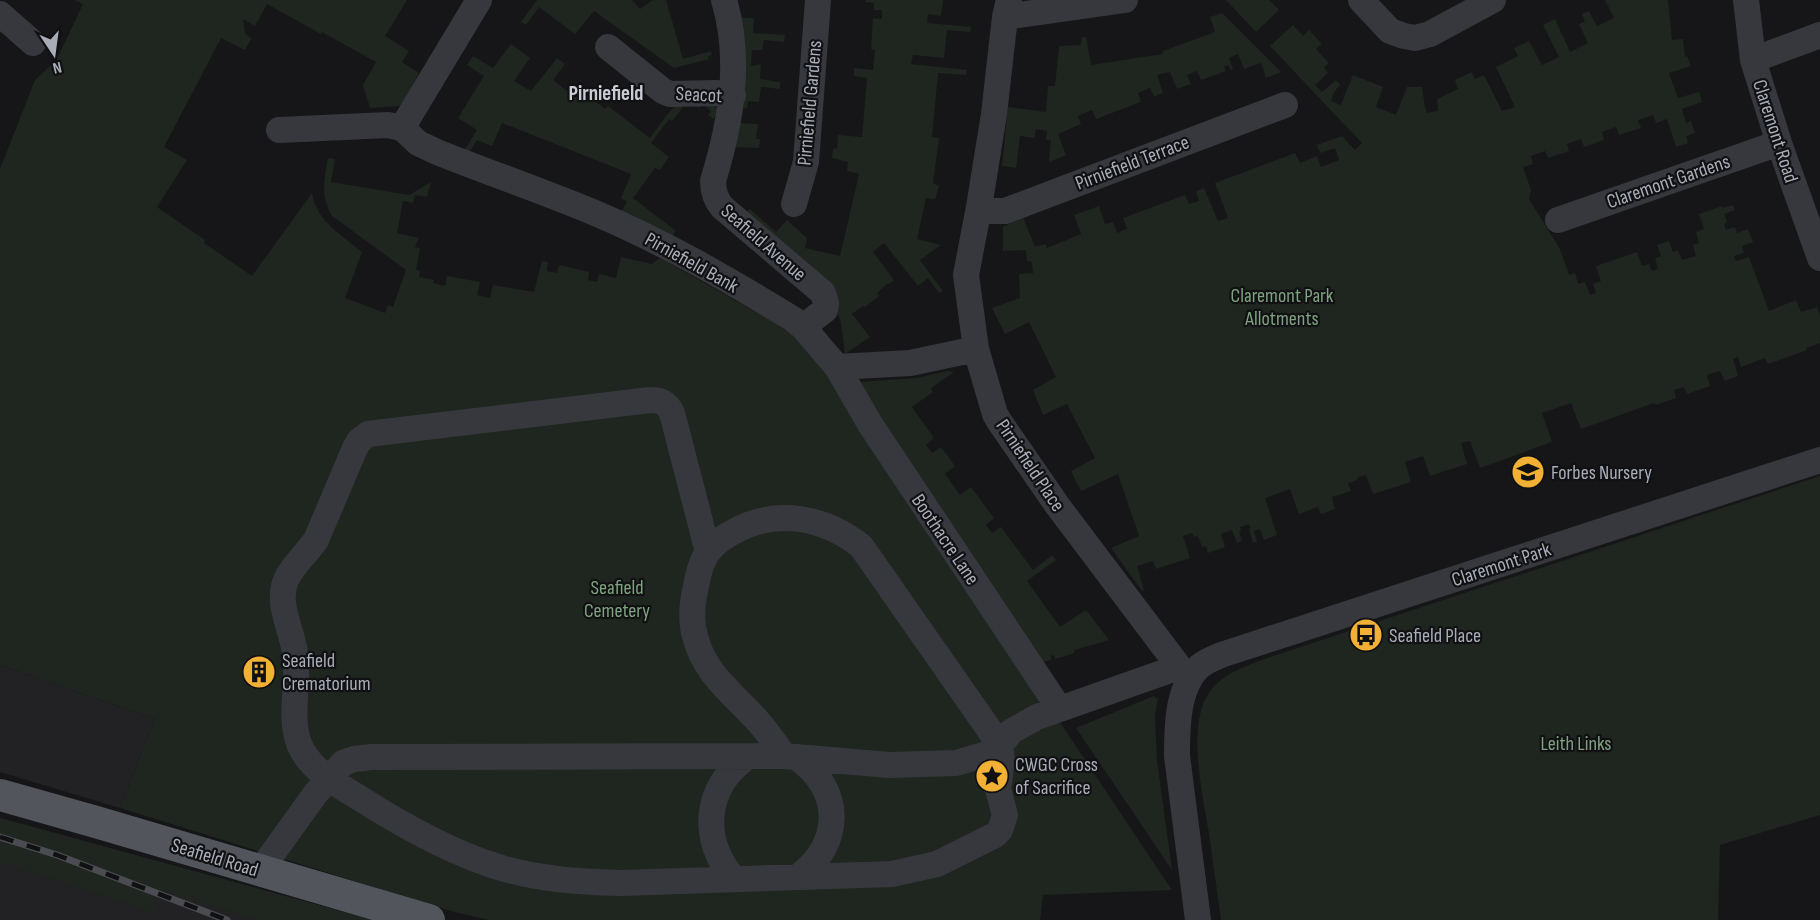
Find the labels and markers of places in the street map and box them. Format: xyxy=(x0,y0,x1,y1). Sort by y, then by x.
school or university icon: Forbes Nursery xyxy=(1510,454,1546,490)
place label: Forbes Nursery xyxy=(1551,461,1652,485)
bus stop icon: Seafield Place xyxy=(1348,617,1384,653)
place label: Seafield Place xyxy=(1389,624,1481,648)
place label: Seafield Crematorium xyxy=(282,649,371,696)
building icon: Seafield Crematorium xyxy=(241,654,277,690)
place label: CWGC Cross of Sacrifice xyxy=(1015,753,1098,800)
place icon: CWGC Cross of Sacrifice xyxy=(974,758,1010,794)

